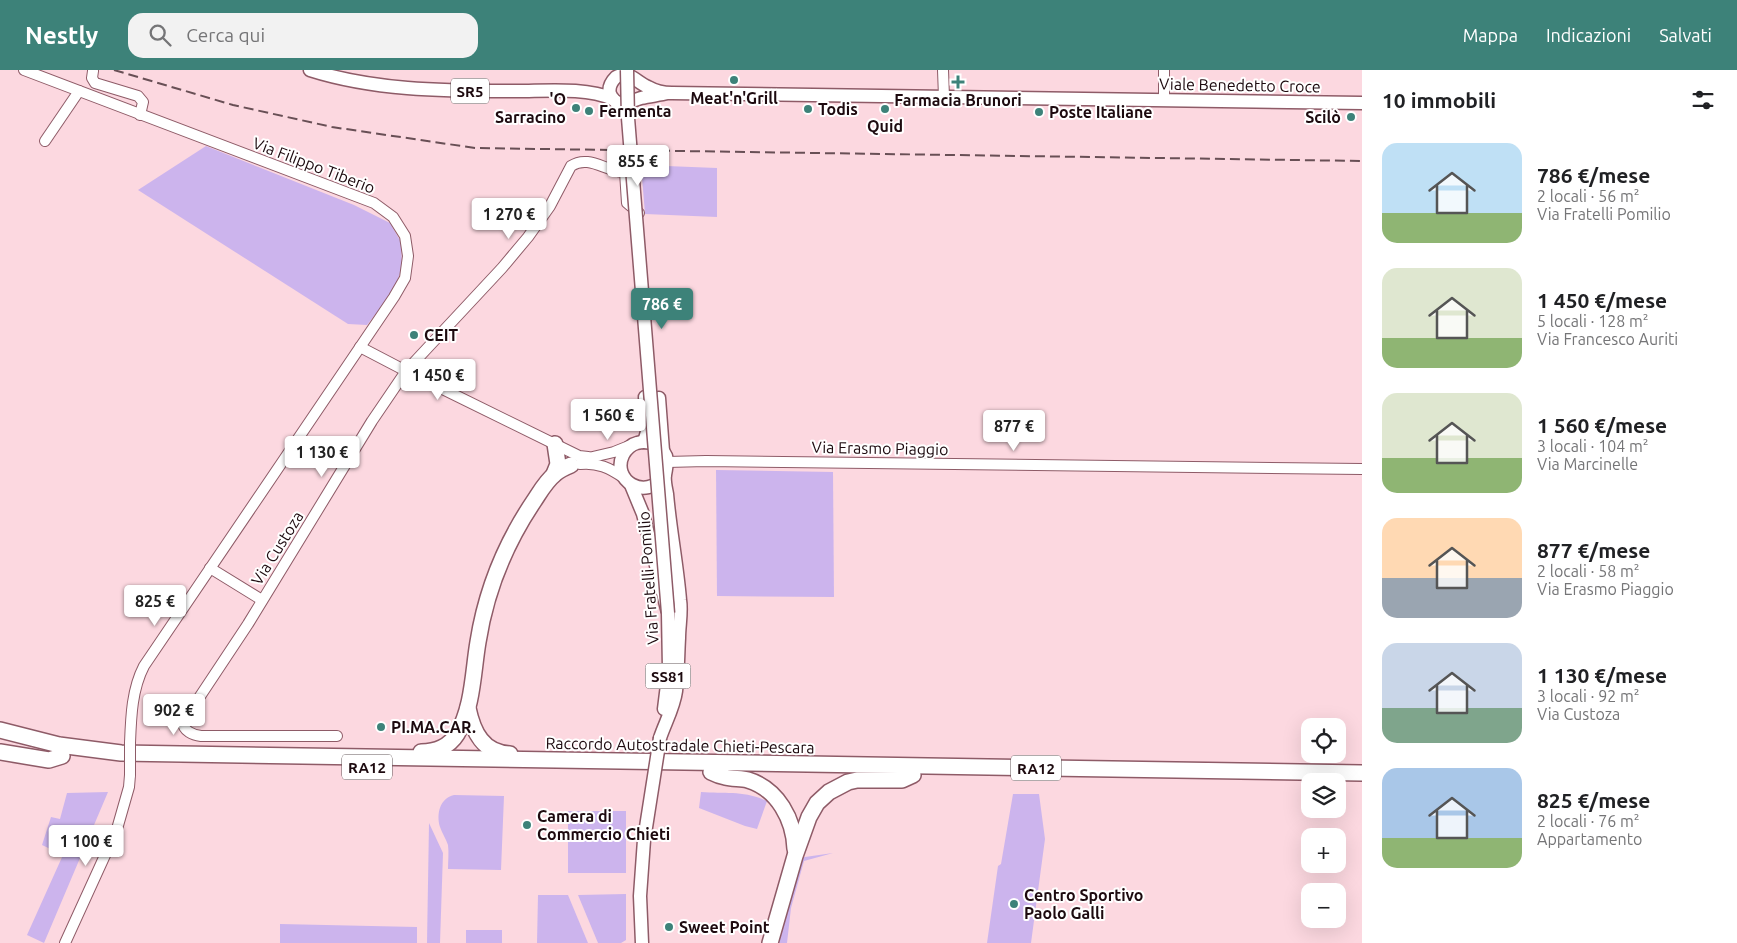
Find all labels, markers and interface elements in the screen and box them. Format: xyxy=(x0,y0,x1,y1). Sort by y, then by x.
search box xyxy=(128,13,478,58)
icon: search xyxy=(146,21,174,49)
text: Nestly xyxy=(25,22,98,49)
text: Cerca qui xyxy=(186,24,265,46)
text: Mappa xyxy=(1463,25,1518,45)
text: Indicazioni xyxy=(1546,25,1631,45)
text: Salvati xyxy=(1659,25,1712,45)
marker: Meat'n'Grill xyxy=(728,74,740,86)
street label: Viale Benedetto Croce xyxy=(1159,75,1321,95)
marker: Farmacia Brunori xyxy=(952,76,964,88)
road number: SR5 xyxy=(451,78,489,104)
icon: filters xyxy=(1689,86,1717,114)
text: 10 immobili xyxy=(1382,88,1496,112)
place label: Meat'n'Grill xyxy=(690,89,778,107)
place label: 'O Sarracino xyxy=(495,90,566,126)
place label: Farmacia Brunori xyxy=(894,91,1022,109)
place label: Todis xyxy=(818,100,858,118)
marker: 'O Sarracino xyxy=(570,102,582,114)
place label: Fermenta xyxy=(599,102,671,120)
marker: Todis xyxy=(802,103,814,115)
marker: Quid xyxy=(879,103,891,115)
place label: Poste Italiane xyxy=(1049,103,1152,121)
marker: Fermenta xyxy=(583,105,595,117)
marker: Poste Italiane xyxy=(1033,106,1045,118)
place label: Scilò xyxy=(1305,108,1341,126)
marker: Scilò xyxy=(1345,111,1357,123)
place label: Quid xyxy=(867,117,903,135)
street label: Via Filippo Tiberio xyxy=(250,133,378,197)
pin: 855 € xyxy=(603,144,673,187)
text: 855 € xyxy=(618,152,658,170)
icon: home xyxy=(1422,163,1482,223)
text: 786 €/mese xyxy=(1537,163,1650,187)
text: 2 locali · 56 m² xyxy=(1537,187,1639,205)
pin: 1 270 € xyxy=(463,198,555,240)
text: 1 270 € xyxy=(483,205,535,223)
text: Via Fratelli Pomilio xyxy=(1537,205,1671,223)
pin: 786 € xyxy=(627,288,697,330)
icon: home xyxy=(1422,288,1482,348)
text: 1 450 €/mese xyxy=(1537,288,1667,312)
text: 786 € xyxy=(642,295,682,313)
text: 5 locali · 128 m² xyxy=(1537,312,1649,330)
place label: CEIT xyxy=(424,326,459,344)
marker: CEIT xyxy=(408,329,420,341)
text: Via Francesco Auriti xyxy=(1537,330,1678,348)
pin: 1 450 € xyxy=(392,358,484,401)
text: 1 450 € xyxy=(412,366,464,384)
pin: 1 560 € xyxy=(562,398,654,441)
text: 1 560 € xyxy=(582,406,634,424)
pin: 877 € xyxy=(979,410,1049,452)
icon: home xyxy=(1422,413,1482,473)
text: 1 560 €/mese xyxy=(1537,413,1667,437)
text: 877 € xyxy=(994,417,1034,435)
pin: 1 130 € xyxy=(276,436,368,478)
text: 3 locali · 104 m² xyxy=(1537,437,1649,455)
street label: Via Erasmo Piaggio xyxy=(811,438,949,458)
text: 1 130 € xyxy=(296,443,348,461)
text: Via Marcinelle xyxy=(1537,455,1638,473)
street label: Via Custoza xyxy=(247,508,307,588)
street label: Via Fratelli Pomilio xyxy=(634,511,662,645)
icon: home xyxy=(1422,538,1482,598)
text: 877 €/mese xyxy=(1537,538,1650,562)
text: 2 locali · 58 m² xyxy=(1537,562,1639,580)
text: Via Erasmo Piaggio xyxy=(1537,580,1674,598)
pin: 825 € xyxy=(120,584,190,627)
text: 825 € xyxy=(135,592,175,610)
icon: home xyxy=(1422,663,1482,723)
text: 1 130 €/mese xyxy=(1537,663,1667,687)
road number: SS81 xyxy=(646,664,690,688)
text: 3 locali · 92 m² xyxy=(1537,687,1639,705)
pin: 902 € xyxy=(139,694,209,736)
text: 902 € xyxy=(154,701,194,719)
text: Via Custoza xyxy=(1537,705,1620,723)
place label: PI.MA.CAR. xyxy=(391,718,476,736)
map controls xyxy=(1301,718,1346,928)
button: locate xyxy=(1301,718,1346,763)
marker: PI.MA.CAR. xyxy=(375,721,387,733)
street label: Raccordo Autostradale Chieti-Pescara xyxy=(545,734,815,756)
road number: RA12 xyxy=(342,754,392,780)
road number: RA12 xyxy=(1011,756,1061,780)
button: layers xyxy=(1301,773,1346,818)
icon: home xyxy=(1422,788,1482,848)
text: 825 €/mese xyxy=(1537,788,1650,812)
place label: Camera di Commercio Chieti xyxy=(537,807,670,843)
text: 2 locali · 76 m² xyxy=(1537,812,1639,830)
marker: Camera di Commercio Chieti xyxy=(521,819,533,831)
pin: 1 100 € xyxy=(40,824,132,867)
button: + xyxy=(1301,828,1346,873)
text: Appartamento xyxy=(1537,830,1642,848)
text: 1 100 € xyxy=(60,832,112,850)
button: − xyxy=(1301,883,1346,928)
place label: Centro Sportivo Paolo Galli xyxy=(1024,886,1143,922)
marker: Centro Sportivo Paolo Galli xyxy=(1008,898,1020,910)
place label: Sweet Point xyxy=(679,918,770,936)
marker: Sweet Point xyxy=(663,921,675,933)

